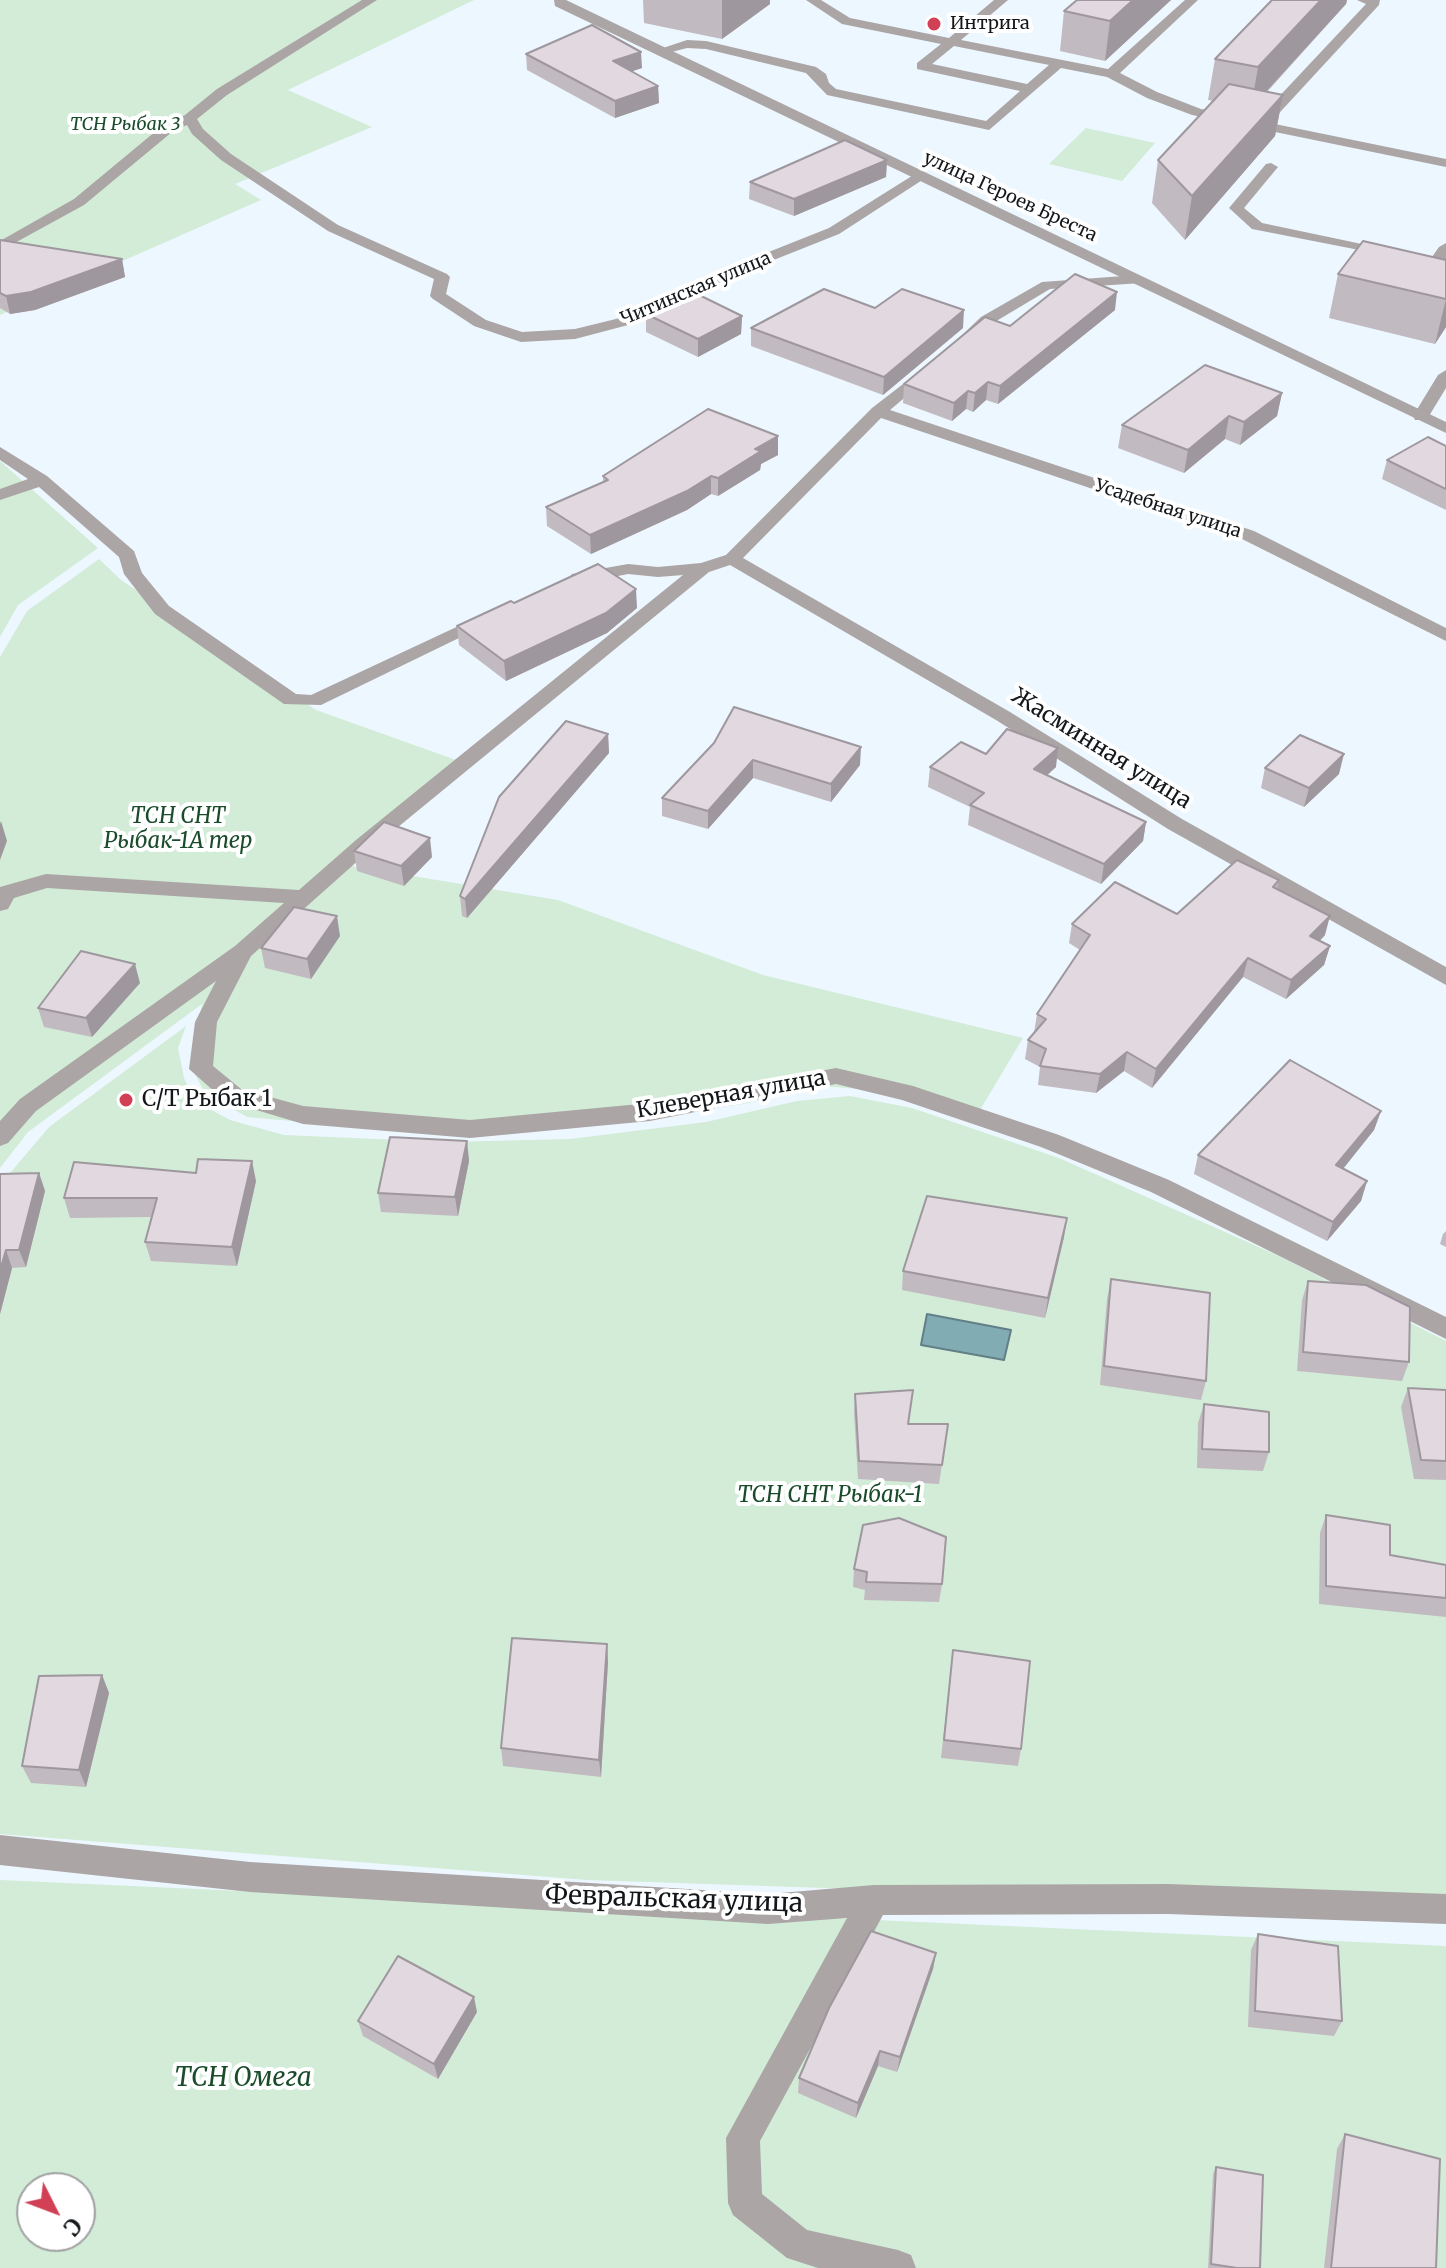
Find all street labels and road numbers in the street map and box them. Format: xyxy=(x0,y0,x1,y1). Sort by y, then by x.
street label: улица Героев Бреста xyxy=(920,147,1100,247)
street label: Читинская улица xyxy=(618,248,774,330)
street label: Усадебная улица xyxy=(1092,475,1244,543)
street label: Жасминная улица xyxy=(1006,683,1196,815)
street label: Клеверная улица xyxy=(634,1065,828,1125)
street label: Февральская улица xyxy=(544,1880,804,1920)

